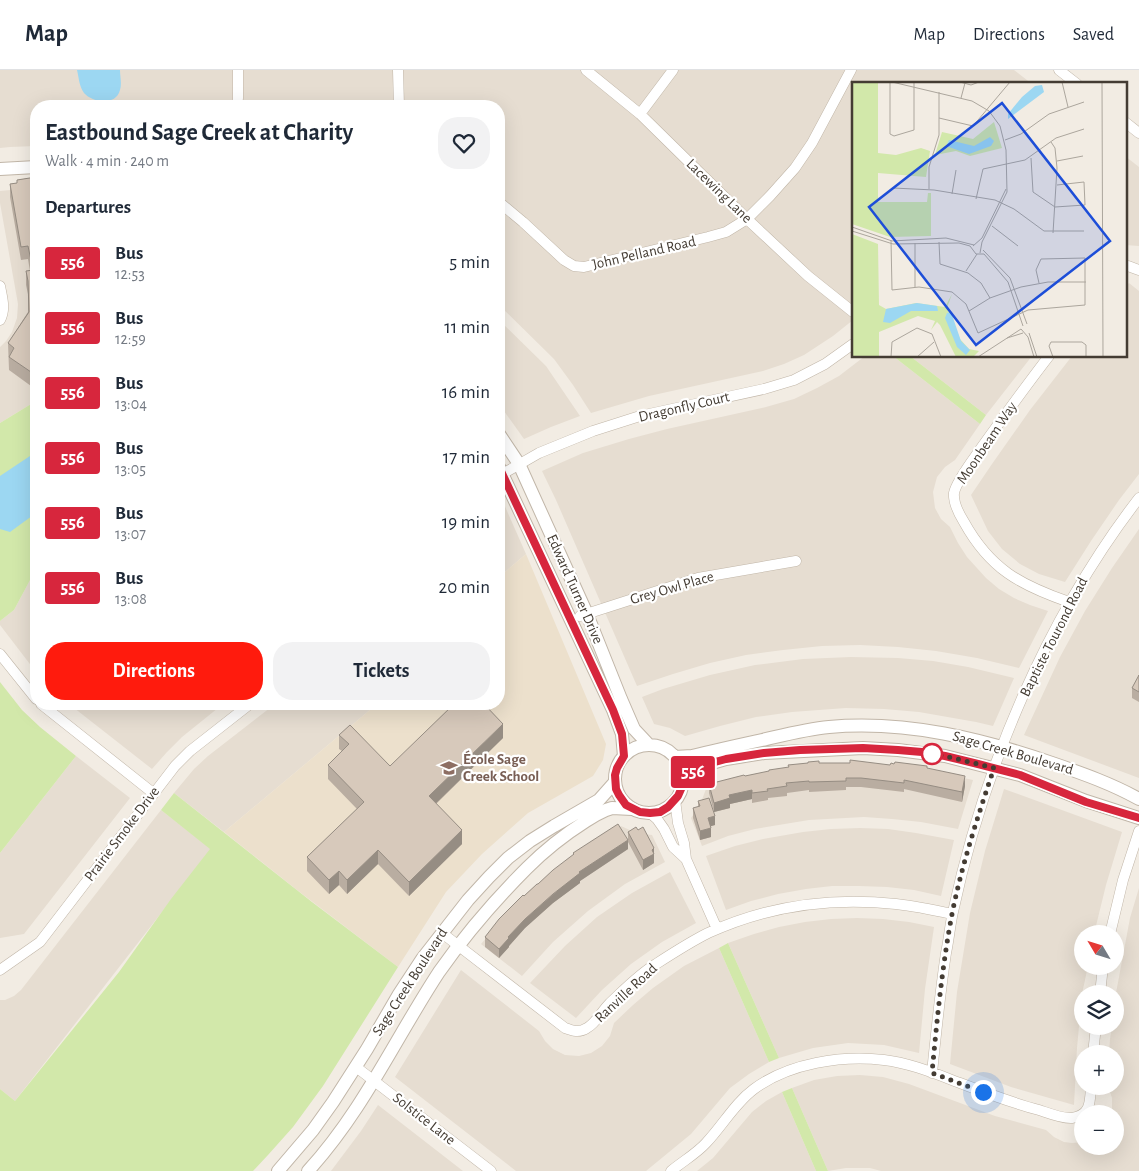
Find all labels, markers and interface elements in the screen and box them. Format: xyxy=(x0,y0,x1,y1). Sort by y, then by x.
text: Map xyxy=(25,22,68,46)
text: Map xyxy=(914,26,945,44)
text: Directions xyxy=(973,26,1045,44)
text: Saved xyxy=(1073,26,1114,44)
inset map xyxy=(852,82,1126,358)
button: heart xyxy=(438,117,490,169)
text: Eastbound Sage Creek at Charity xyxy=(45,121,353,145)
text: Walk · 4 min · 240 m xyxy=(45,153,169,169)
street label: Lacewing Lane xyxy=(683,156,755,226)
text: Departures xyxy=(45,198,131,217)
street label: John Pelland Road xyxy=(591,234,697,272)
text: Bus xyxy=(115,244,143,263)
text: 5 min xyxy=(449,253,490,272)
text: 556 xyxy=(60,254,85,272)
text: 12:53 xyxy=(115,266,145,282)
text: Bus xyxy=(115,309,143,328)
text: 11 min xyxy=(444,318,490,337)
text: 556 xyxy=(60,319,85,337)
text: 12:59 xyxy=(115,331,146,347)
text: Bus xyxy=(115,374,143,393)
text: 16 min xyxy=(442,383,490,402)
text: 556 xyxy=(60,384,85,402)
street label: Dragonfly Court xyxy=(637,389,731,425)
text: 13:04 xyxy=(115,396,147,412)
street label: Moonbeam Way xyxy=(954,399,1020,487)
text: Bus xyxy=(115,439,143,458)
text: 17 min xyxy=(443,448,490,467)
text: 556 xyxy=(60,449,85,467)
text: 13:05 xyxy=(115,461,146,477)
text: Bus xyxy=(115,504,143,523)
text: 19 min xyxy=(442,513,490,532)
text: 556 xyxy=(60,514,85,532)
text: 13:07 xyxy=(115,526,146,542)
street label: Edward Turner Drive xyxy=(544,532,606,646)
text: Bus xyxy=(115,569,143,588)
street label: Grey Owl Place xyxy=(628,569,716,607)
street label: Baptiste Tourond Road xyxy=(1017,575,1091,699)
text: 20 min xyxy=(439,578,490,597)
text: 556 xyxy=(60,579,85,597)
text: 13:08 xyxy=(115,591,147,607)
button: Directions xyxy=(45,642,263,700)
button: Tickets xyxy=(273,642,490,700)
street label: Sage Creek Boulevard xyxy=(951,729,1075,777)
unlabelled marker xyxy=(921,743,943,765)
place label: École Sage Creek School xyxy=(463,750,539,784)
line badge: 556 xyxy=(664,756,722,788)
school or university icon: École Sage Creek School xyxy=(439,758,459,778)
text: 556 xyxy=(681,763,705,781)
street label: Prairie Smoke Drive xyxy=(82,784,162,884)
street label: Sage Creek Boulevard xyxy=(370,925,450,1038)
north arrow xyxy=(1074,925,1124,975)
map controls xyxy=(1074,925,1124,1155)
street label: Ranville Road xyxy=(592,960,660,1025)
button: layers xyxy=(1074,985,1124,1035)
button: + xyxy=(1074,1045,1124,1095)
your location xyxy=(971,1080,996,1105)
street label: Solstice Lane xyxy=(390,1090,458,1148)
button: − xyxy=(1074,1105,1124,1155)

